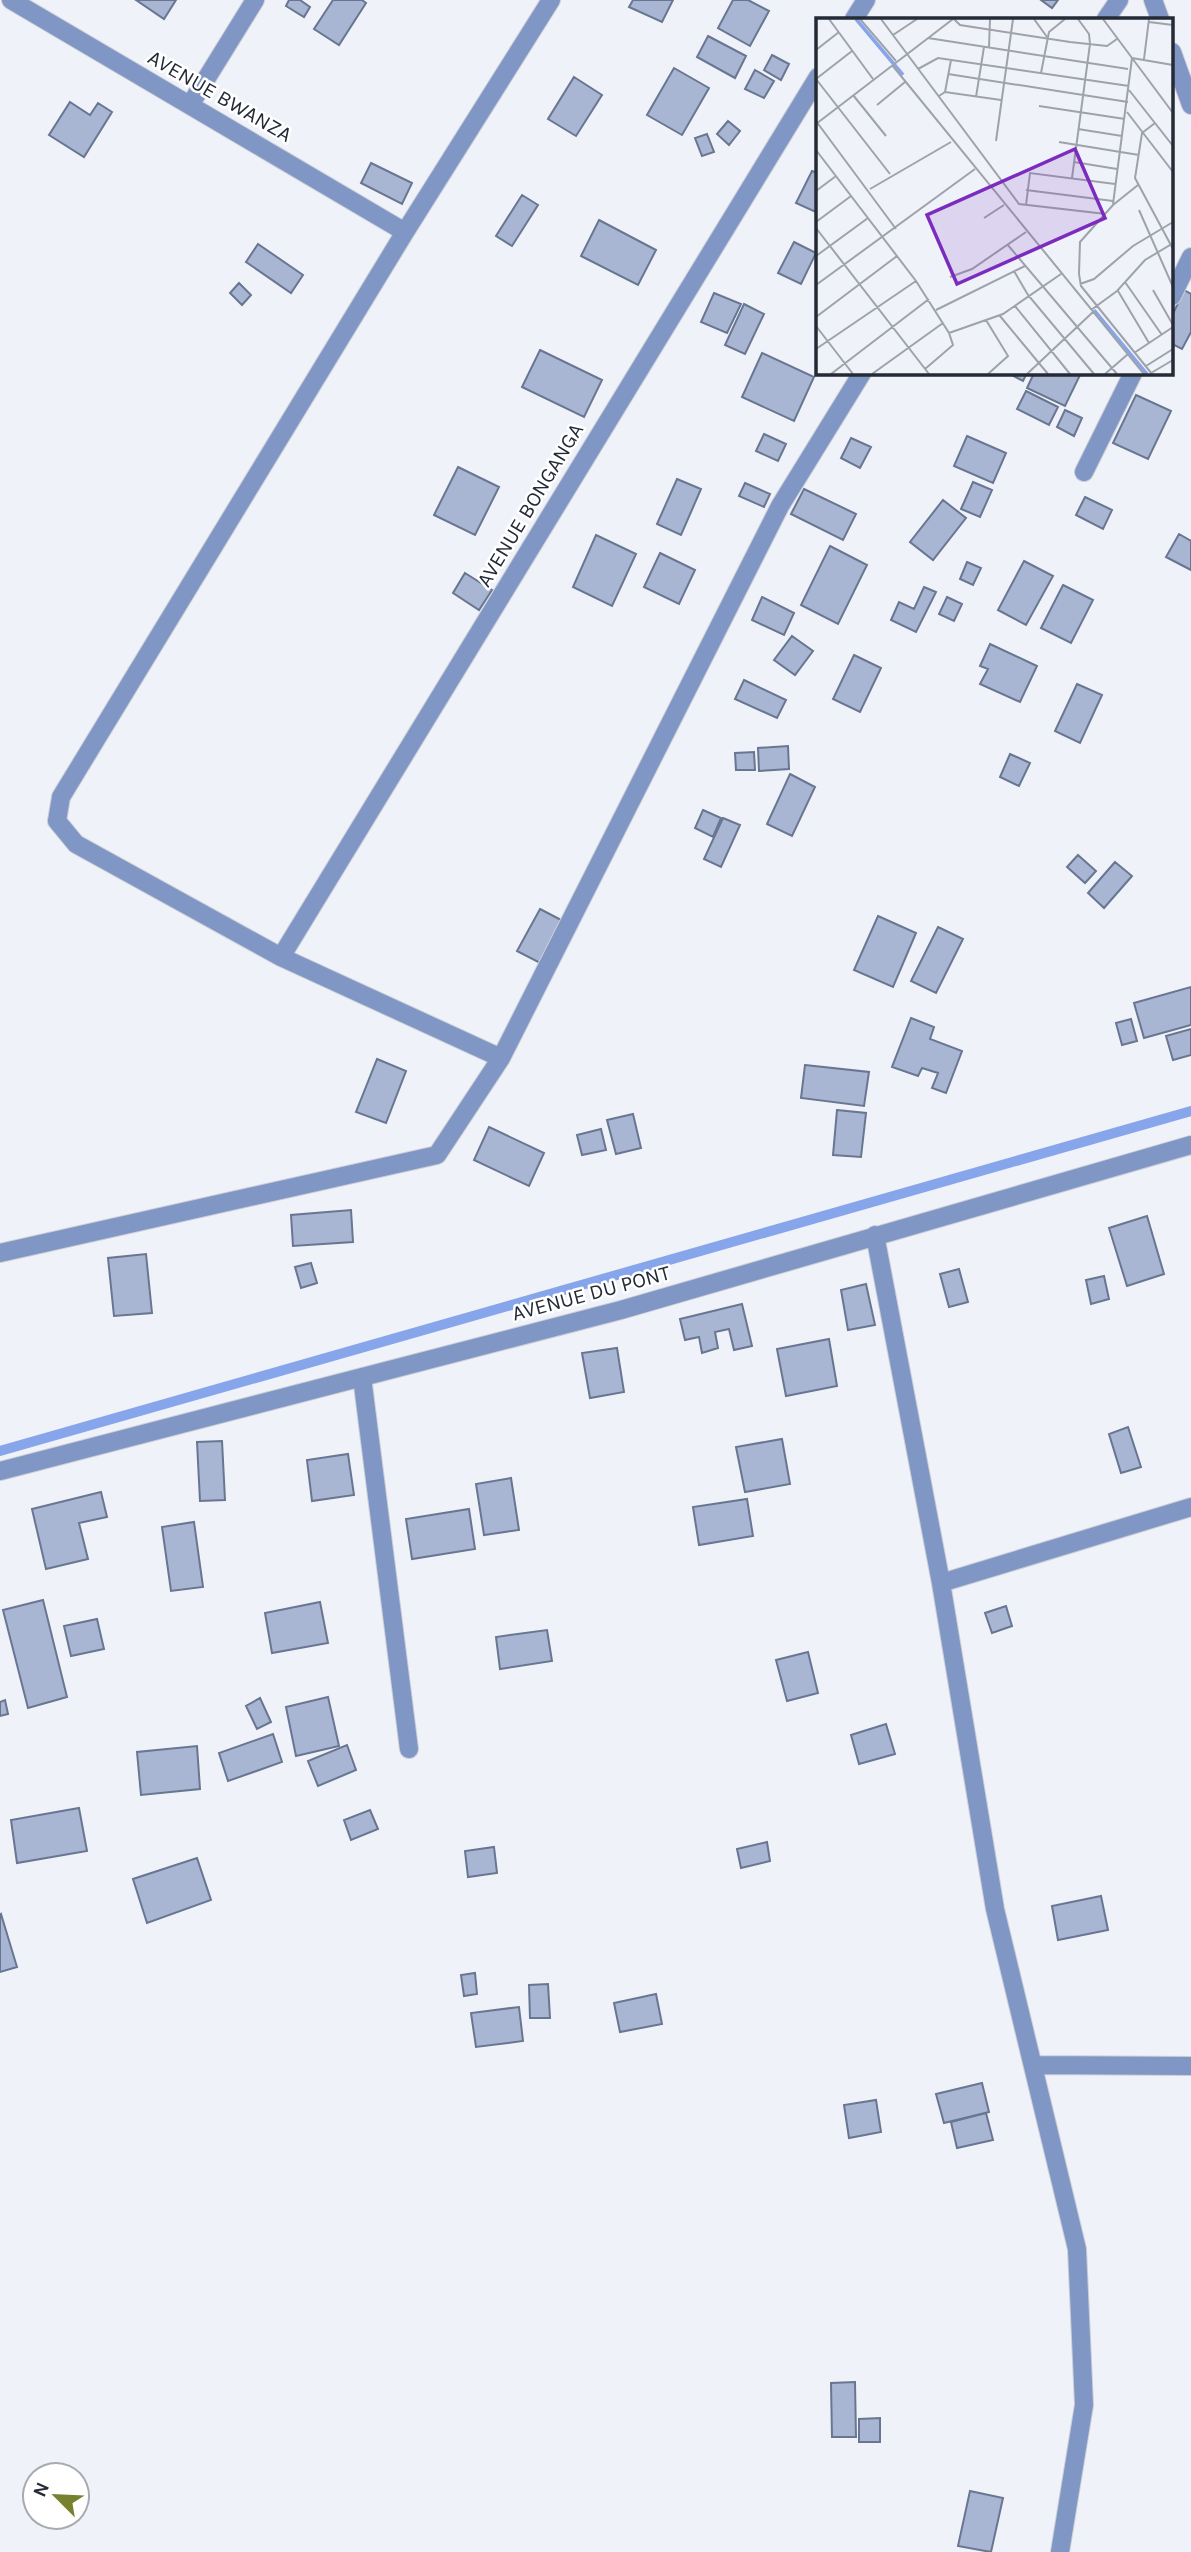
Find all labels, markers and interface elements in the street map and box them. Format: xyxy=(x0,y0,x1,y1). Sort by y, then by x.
inset map xyxy=(816,18,1174,374)
street label: AVENUE BWANZA xyxy=(144,45,296,147)
street label: AVENUE BONGANGA xyxy=(472,419,588,591)
street label: AVENUE DU PONT xyxy=(509,1260,673,1326)
north arrow xyxy=(21,2461,91,2531)
text: N xyxy=(29,2479,54,2500)

